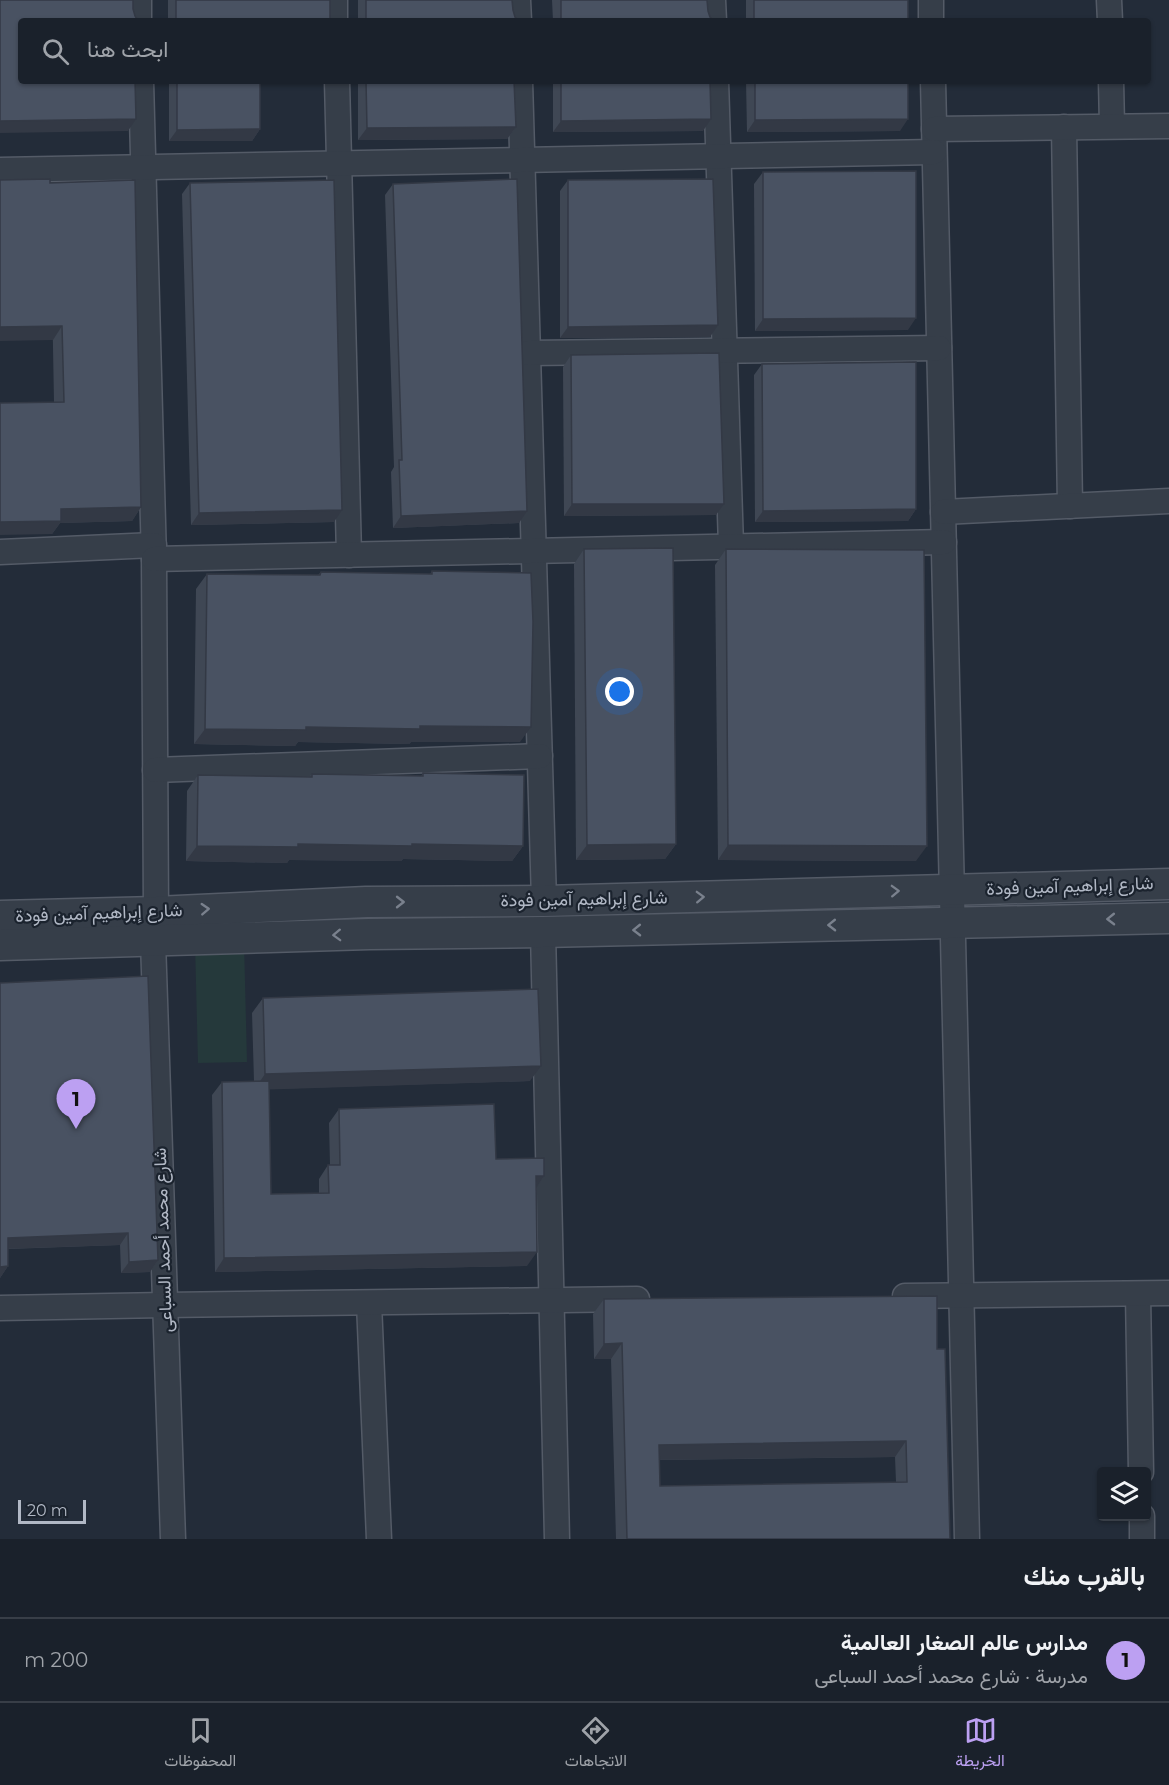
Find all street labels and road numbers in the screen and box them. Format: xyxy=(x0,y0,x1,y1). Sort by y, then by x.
street label: شارع إبراهيم آمين فودة xyxy=(986,872,1154,901)
street label: شارع إبراهيم آمين فودة xyxy=(500,887,668,912)
street label: شارع إبراهيم آمين فودة xyxy=(15,899,183,928)
street label: شارع محمد أحمد السباعى xyxy=(149,1147,178,1333)

